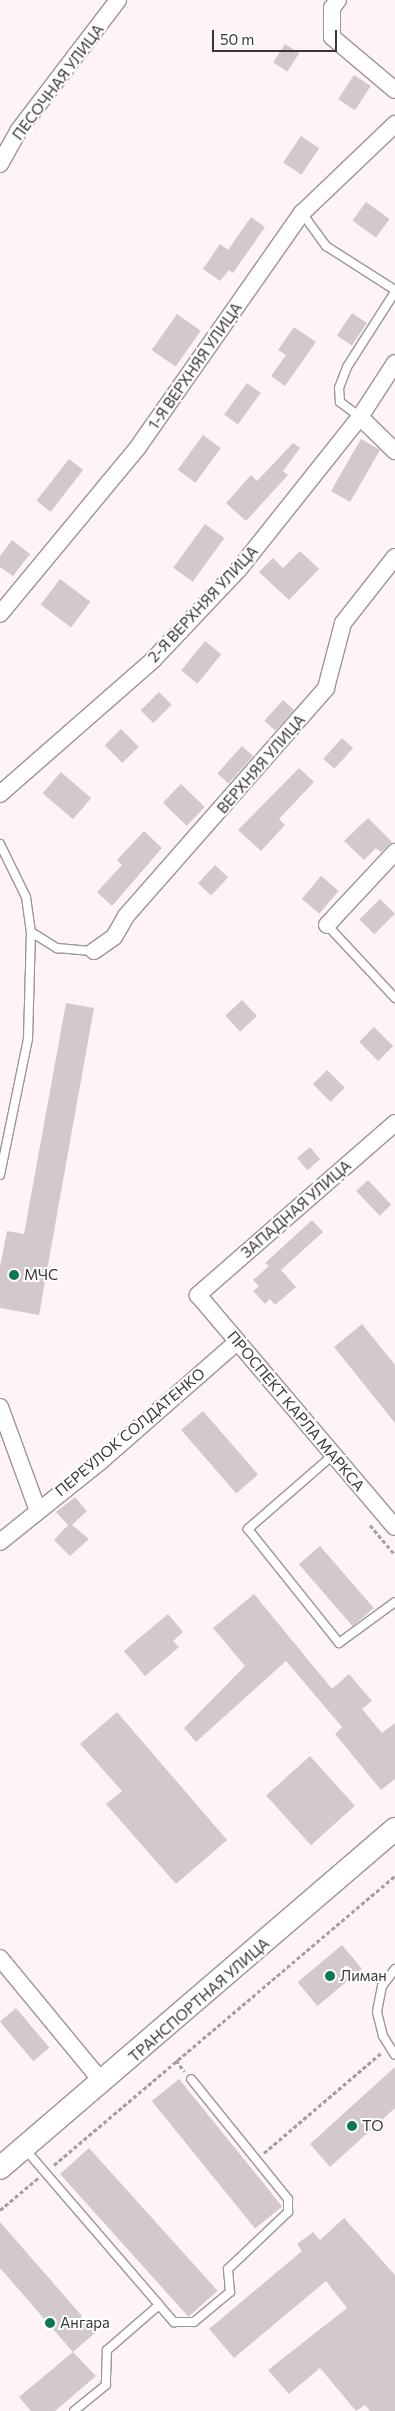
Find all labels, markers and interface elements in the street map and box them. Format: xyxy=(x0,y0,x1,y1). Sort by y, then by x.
scale bar xyxy=(215,20,340,52)
street label: ПЕСОЧНАЯ УЛИЦА xyxy=(9,21,107,143)
text: 50 m xyxy=(220,30,254,48)
street label: 1-Я ВЕРХНЯЯ УЛИЦА xyxy=(144,299,246,433)
street label: 2-Я ВЕРХНЯЯ УЛИЦА xyxy=(144,542,262,666)
street label: ВЕРХНЯЯ УЛИЦА xyxy=(213,711,309,817)
street label: ЗАПАДНАЯ УЛИЦА xyxy=(237,1156,355,1262)
place label: МЧС xyxy=(24,1266,58,1284)
marker: МЧС xyxy=(8,1269,20,1281)
street label: ПРОСПЕКТ КАРЛА МАРКСА xyxy=(224,1327,368,1495)
street label: ПЕРЕУЛОК СОЛДАТЕНКО xyxy=(52,1364,208,1500)
street label: ТРАНСПОРТНАЯ УЛИЦА xyxy=(125,1934,273,2066)
place label: Лиман xyxy=(340,1967,387,1985)
marker: Лиман xyxy=(324,1970,336,1982)
place label: ТО xyxy=(362,2117,383,2135)
marker: ТО xyxy=(346,2120,358,2132)
place label: Ангара xyxy=(60,2314,110,2332)
marker: Ангара xyxy=(44,2317,56,2329)

